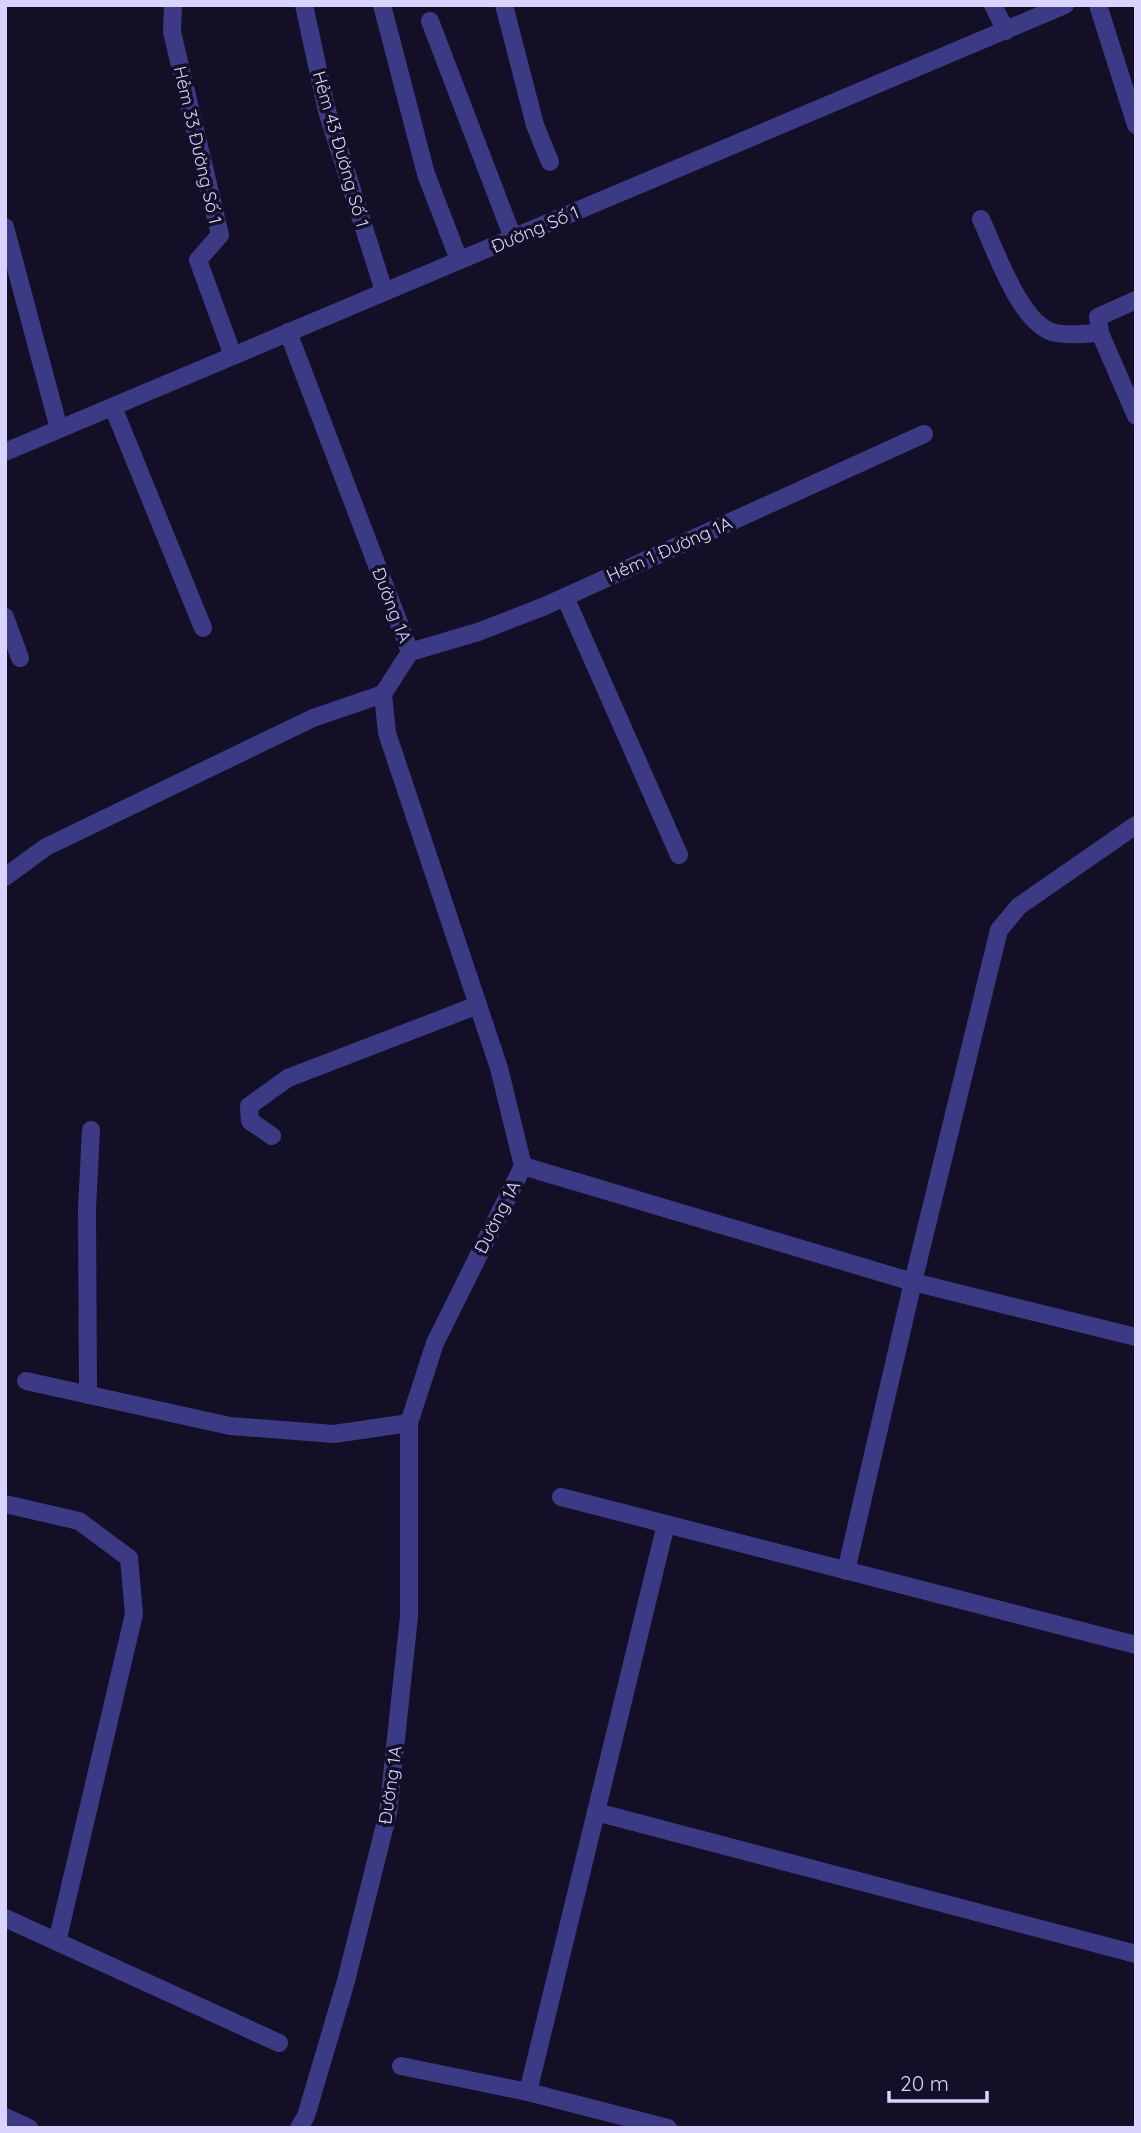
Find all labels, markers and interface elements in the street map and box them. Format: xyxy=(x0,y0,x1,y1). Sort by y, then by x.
street label: Hẻm 33 Đường Số 1 xyxy=(169,64,227,226)
street label: Hẻm 43 Đường Số 1 xyxy=(308,68,374,230)
street label: Đường Số 1 xyxy=(488,200,582,258)
street label: Hẻm 1 Đường 1A xyxy=(603,511,736,587)
street label: Đường 1A xyxy=(367,564,417,646)
street label: Đường 1A xyxy=(469,1176,525,1257)
street label: Đường 1A xyxy=(373,1744,407,1826)
scale bar xyxy=(889,2060,987,2104)
text: 20 m xyxy=(900,2070,949,2096)

